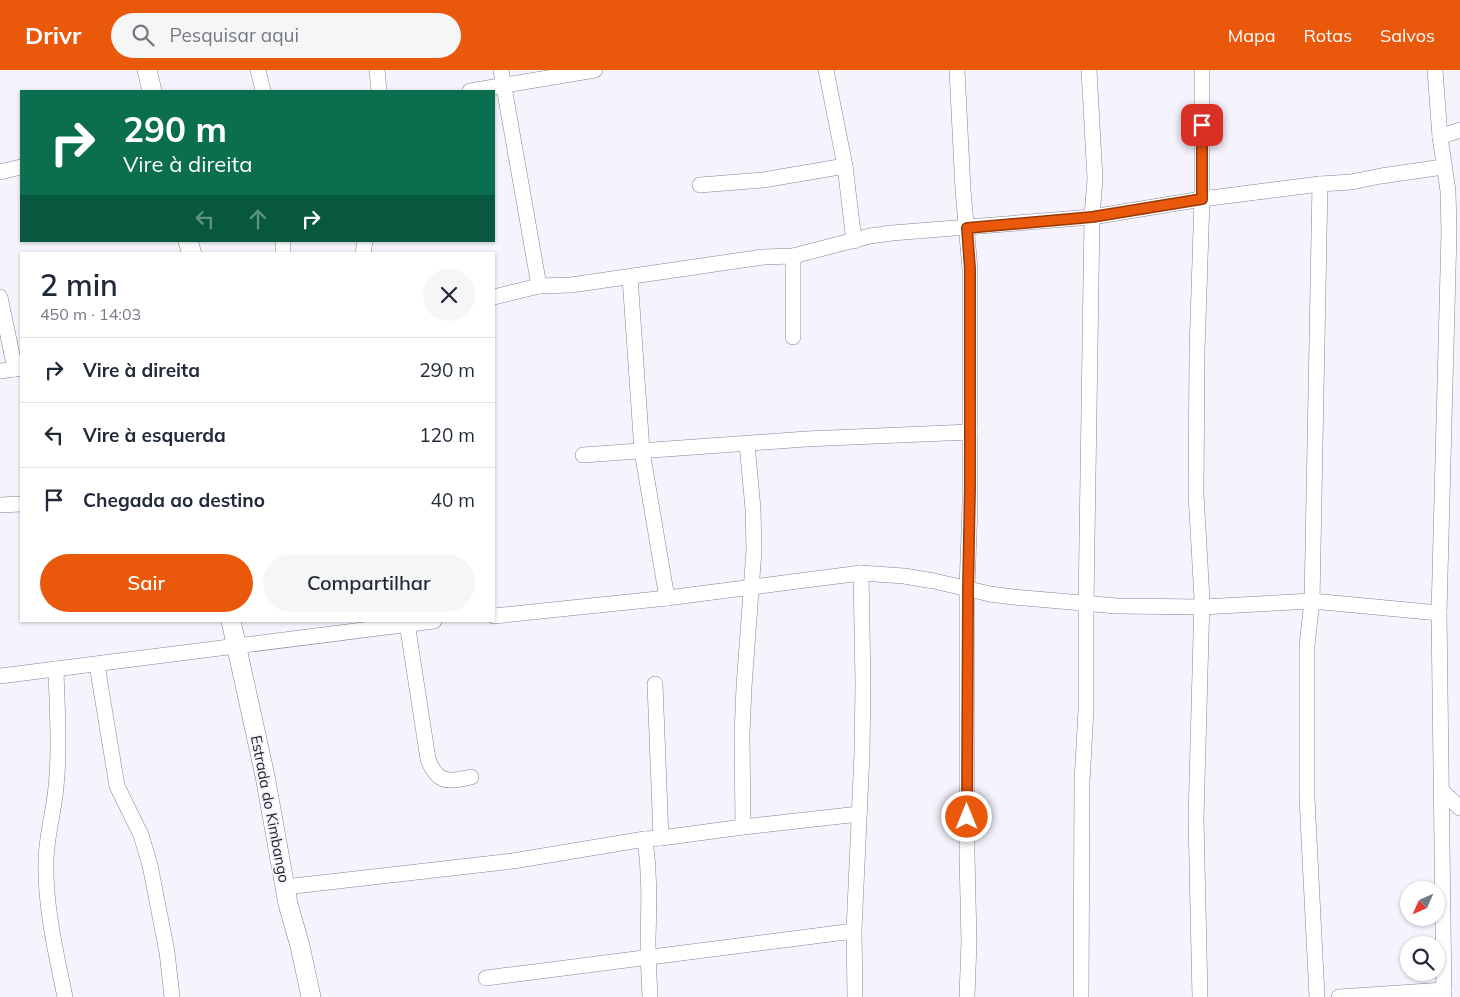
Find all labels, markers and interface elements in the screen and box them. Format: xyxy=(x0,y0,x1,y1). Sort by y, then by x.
search box xyxy=(111,13,461,58)
text: Drivr xyxy=(25,20,81,50)
icon: search xyxy=(129,21,157,49)
text: Pesquisar aqui xyxy=(169,23,299,47)
text: Mapa xyxy=(1228,24,1276,47)
text: Rotas xyxy=(1304,24,1352,47)
text: Salvos xyxy=(1380,24,1435,47)
pin xyxy=(1181,104,1223,146)
text: 290 m xyxy=(123,107,227,151)
icon: right xyxy=(40,110,105,175)
icon: arrive xyxy=(1188,111,1216,139)
text: Vire à direita xyxy=(123,150,252,178)
icon: left xyxy=(191,205,219,233)
icon: ahead xyxy=(244,205,272,233)
icon: right xyxy=(297,205,325,233)
text: 2 min xyxy=(40,266,118,304)
button: close xyxy=(423,269,475,321)
text: 450 m · 14:03 xyxy=(40,304,141,324)
icon: right xyxy=(40,356,68,384)
text: Vire à direita xyxy=(83,358,200,382)
text: 290 m xyxy=(419,358,475,382)
icon: left xyxy=(40,421,68,449)
text: Vire à esquerda xyxy=(83,423,226,447)
text: 120 m xyxy=(419,423,475,447)
icon: arrive xyxy=(40,486,68,514)
text: Chegada ao destino xyxy=(83,488,265,512)
text: 40 m xyxy=(431,488,475,512)
button: Sair xyxy=(40,554,253,612)
button: Compartilhar xyxy=(263,554,475,612)
street label: Estrada do Kimbango xyxy=(247,734,294,884)
position arrow xyxy=(940,790,992,842)
north arrow xyxy=(1400,881,1445,926)
map controls xyxy=(1400,881,1445,981)
button: search xyxy=(1400,936,1445,981)

